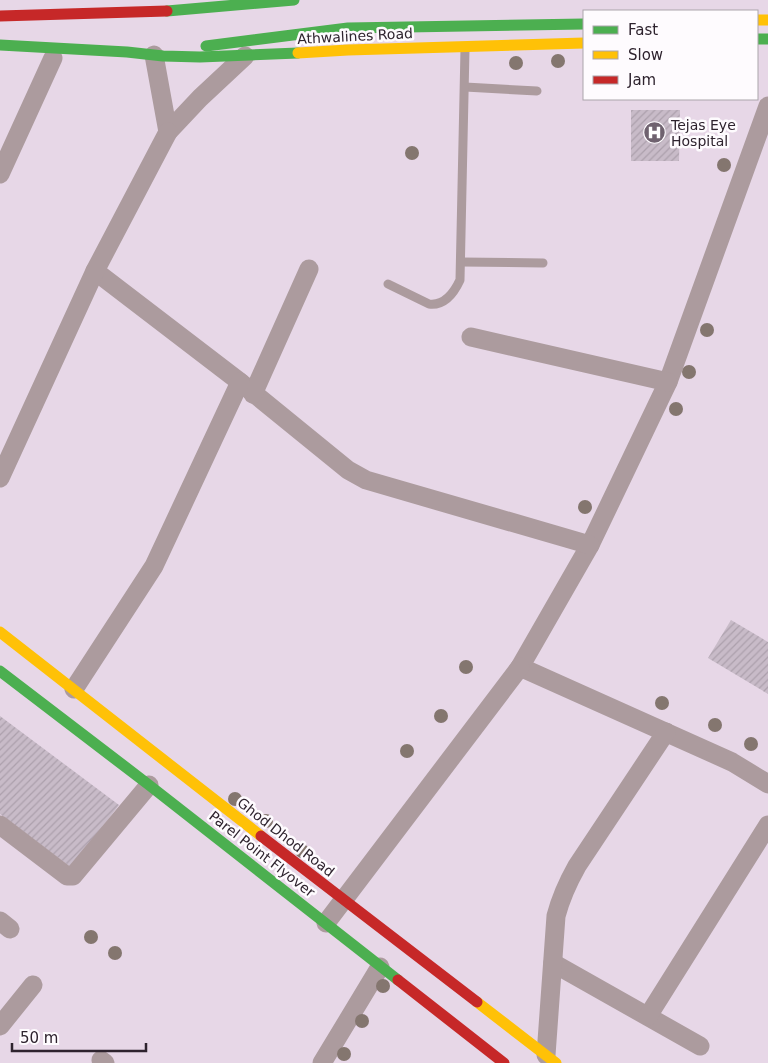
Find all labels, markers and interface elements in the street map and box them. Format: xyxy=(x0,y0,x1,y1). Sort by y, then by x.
legend xyxy=(583,10,758,100)
text: Fast xyxy=(628,21,658,39)
street label: Athwalines Road xyxy=(297,25,413,47)
text: Slow xyxy=(628,46,663,64)
text: Jam xyxy=(627,71,656,89)
place label: Tejas Eye Hospital xyxy=(670,117,736,149)
hospital icon: Tejas Eye Hospital xyxy=(643,121,667,145)
street label: Ghod Dhod Road xyxy=(234,794,338,880)
street label: Parel Point Flyover xyxy=(206,808,318,900)
scale bar xyxy=(12,1020,146,1052)
text: 50 m xyxy=(20,1029,58,1047)

